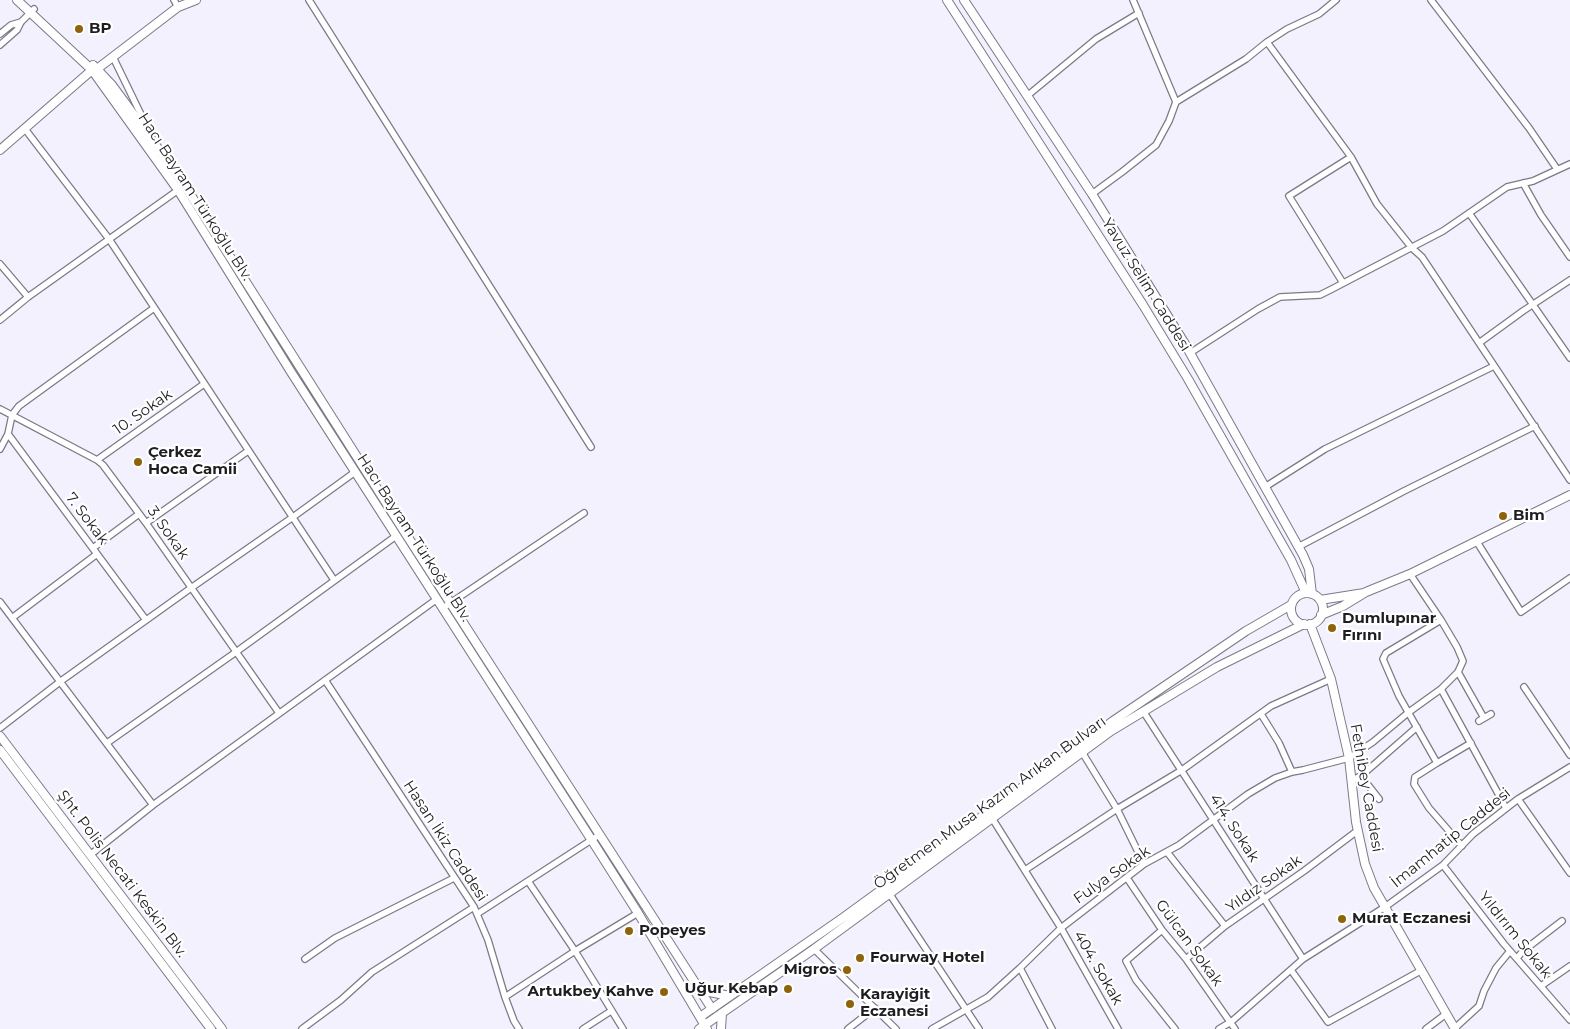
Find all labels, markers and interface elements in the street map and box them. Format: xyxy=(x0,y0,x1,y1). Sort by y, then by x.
place label: BP xyxy=(89,20,111,38)
marker: BP xyxy=(73,23,85,35)
street label: Hacı Bayram Türkoğlu Blv. xyxy=(134,110,256,284)
street label: Yavuz Selim Caddesi xyxy=(1098,215,1194,355)
street label: 10. Sokak xyxy=(110,385,176,439)
place label: Çerkez Hoca Camii xyxy=(148,444,237,479)
street label: Hacı Bayram Türkoğlu Blv. xyxy=(353,451,475,625)
marker: Çerkez Hoca Camii xyxy=(132,456,144,468)
street label: 7. Sokak xyxy=(62,489,112,549)
street label: 3. Sokak xyxy=(143,503,193,563)
place label: Bim xyxy=(1513,507,1545,525)
marker: Bim xyxy=(1497,510,1509,522)
place label: Dumlupınar Fırını xyxy=(1342,610,1436,645)
marker: Dumlupınar Fırını xyxy=(1326,622,1338,634)
street label: Öğretmen Musa Kazım Arıkan Bulvarı xyxy=(870,713,1110,893)
street label: Fethibey Caddesi xyxy=(1346,722,1386,854)
street label: Hasan İkiz Caddesi xyxy=(399,777,491,905)
street label: İmamhatip Caddesi xyxy=(1388,784,1514,892)
street label: Şht. Polis Necati Keskin Blv. xyxy=(53,787,191,961)
street label: 414. Sokak xyxy=(1205,791,1263,865)
street label: Fulya Sokak xyxy=(1070,842,1154,908)
street label: Yıldız Sokak xyxy=(1223,851,1305,917)
street label: Yıldırım Sokak xyxy=(1475,888,1555,982)
street label: Gülcan Sokak xyxy=(1152,896,1226,990)
place label: Murat Eczanesi xyxy=(1352,910,1471,928)
marker: Murat Eczanesi xyxy=(1336,913,1348,925)
place label: Popeyes xyxy=(639,922,706,940)
marker: Popeyes xyxy=(623,925,635,937)
street label: 404. Sokak xyxy=(1070,928,1126,1008)
place label: Fourway Hotel xyxy=(870,949,984,967)
marker: Fourway Hotel xyxy=(854,952,866,964)
place label: Migros xyxy=(784,961,837,979)
marker: Migros xyxy=(841,964,853,976)
place label: Uğur Kebap xyxy=(685,980,778,998)
place label: Artukbey Kahve xyxy=(528,983,654,1001)
marker: Uğur Kebap xyxy=(782,983,794,995)
marker: Artukbey Kahve xyxy=(658,986,670,998)
place label: Karayiğit Eczanesi xyxy=(860,986,930,1021)
marker: Karayiğit Eczanesi xyxy=(844,998,856,1010)

